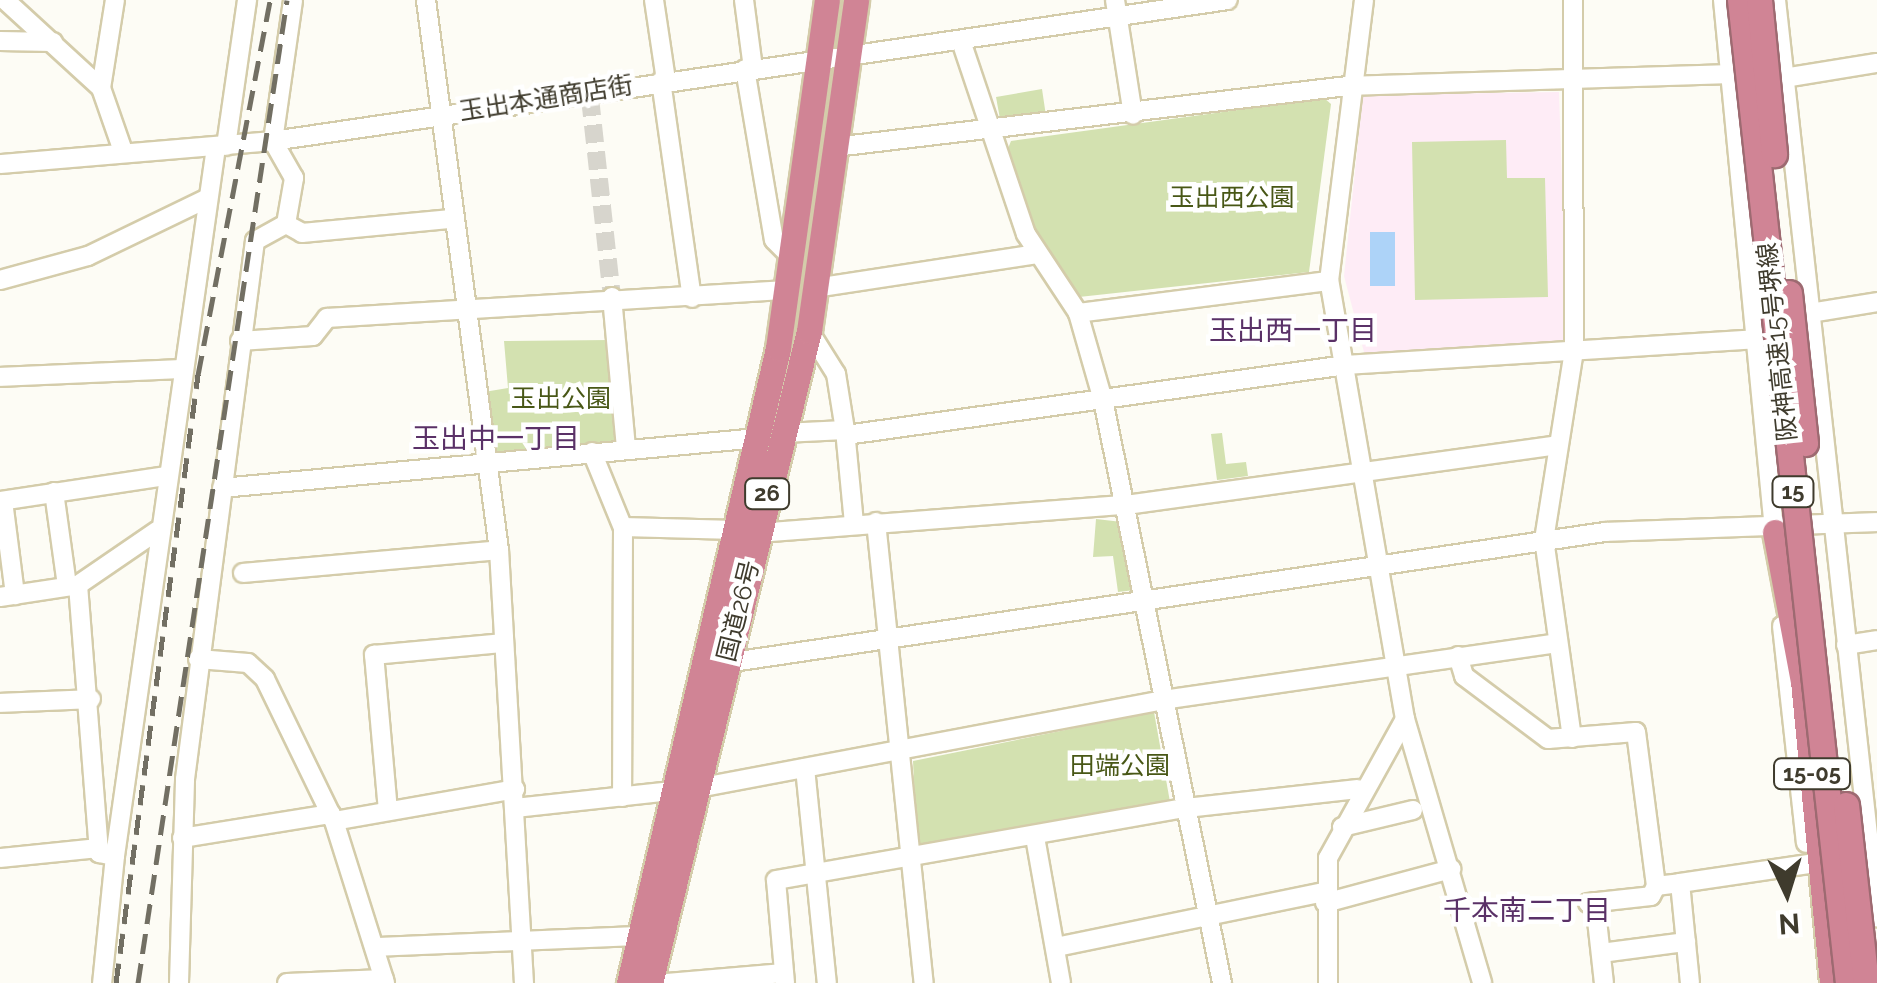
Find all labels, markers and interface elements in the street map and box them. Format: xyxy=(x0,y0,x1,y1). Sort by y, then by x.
street label: 玉出本通商店街 xyxy=(457,69,635,127)
park label: 玉出西公園 xyxy=(1170,182,1294,212)
street label: 阪神高速15号堺線 xyxy=(1752,241,1802,443)
district label: 玉出西一丁目 xyxy=(1209,314,1377,348)
park label: 玉出公園 xyxy=(511,383,611,413)
district label: 玉出中一丁目 xyxy=(412,422,580,456)
road number: 15 xyxy=(1770,475,1816,509)
road number: 26 xyxy=(742,477,792,511)
street label: 国道26号 xyxy=(711,557,765,665)
park label: 田端公園 xyxy=(1070,750,1170,780)
road number: 15-05 xyxy=(1772,757,1852,791)
north arrow xyxy=(1737,843,1837,943)
district label: 千本南二丁目 xyxy=(1443,894,1611,928)
text: N xyxy=(1777,906,1801,941)

